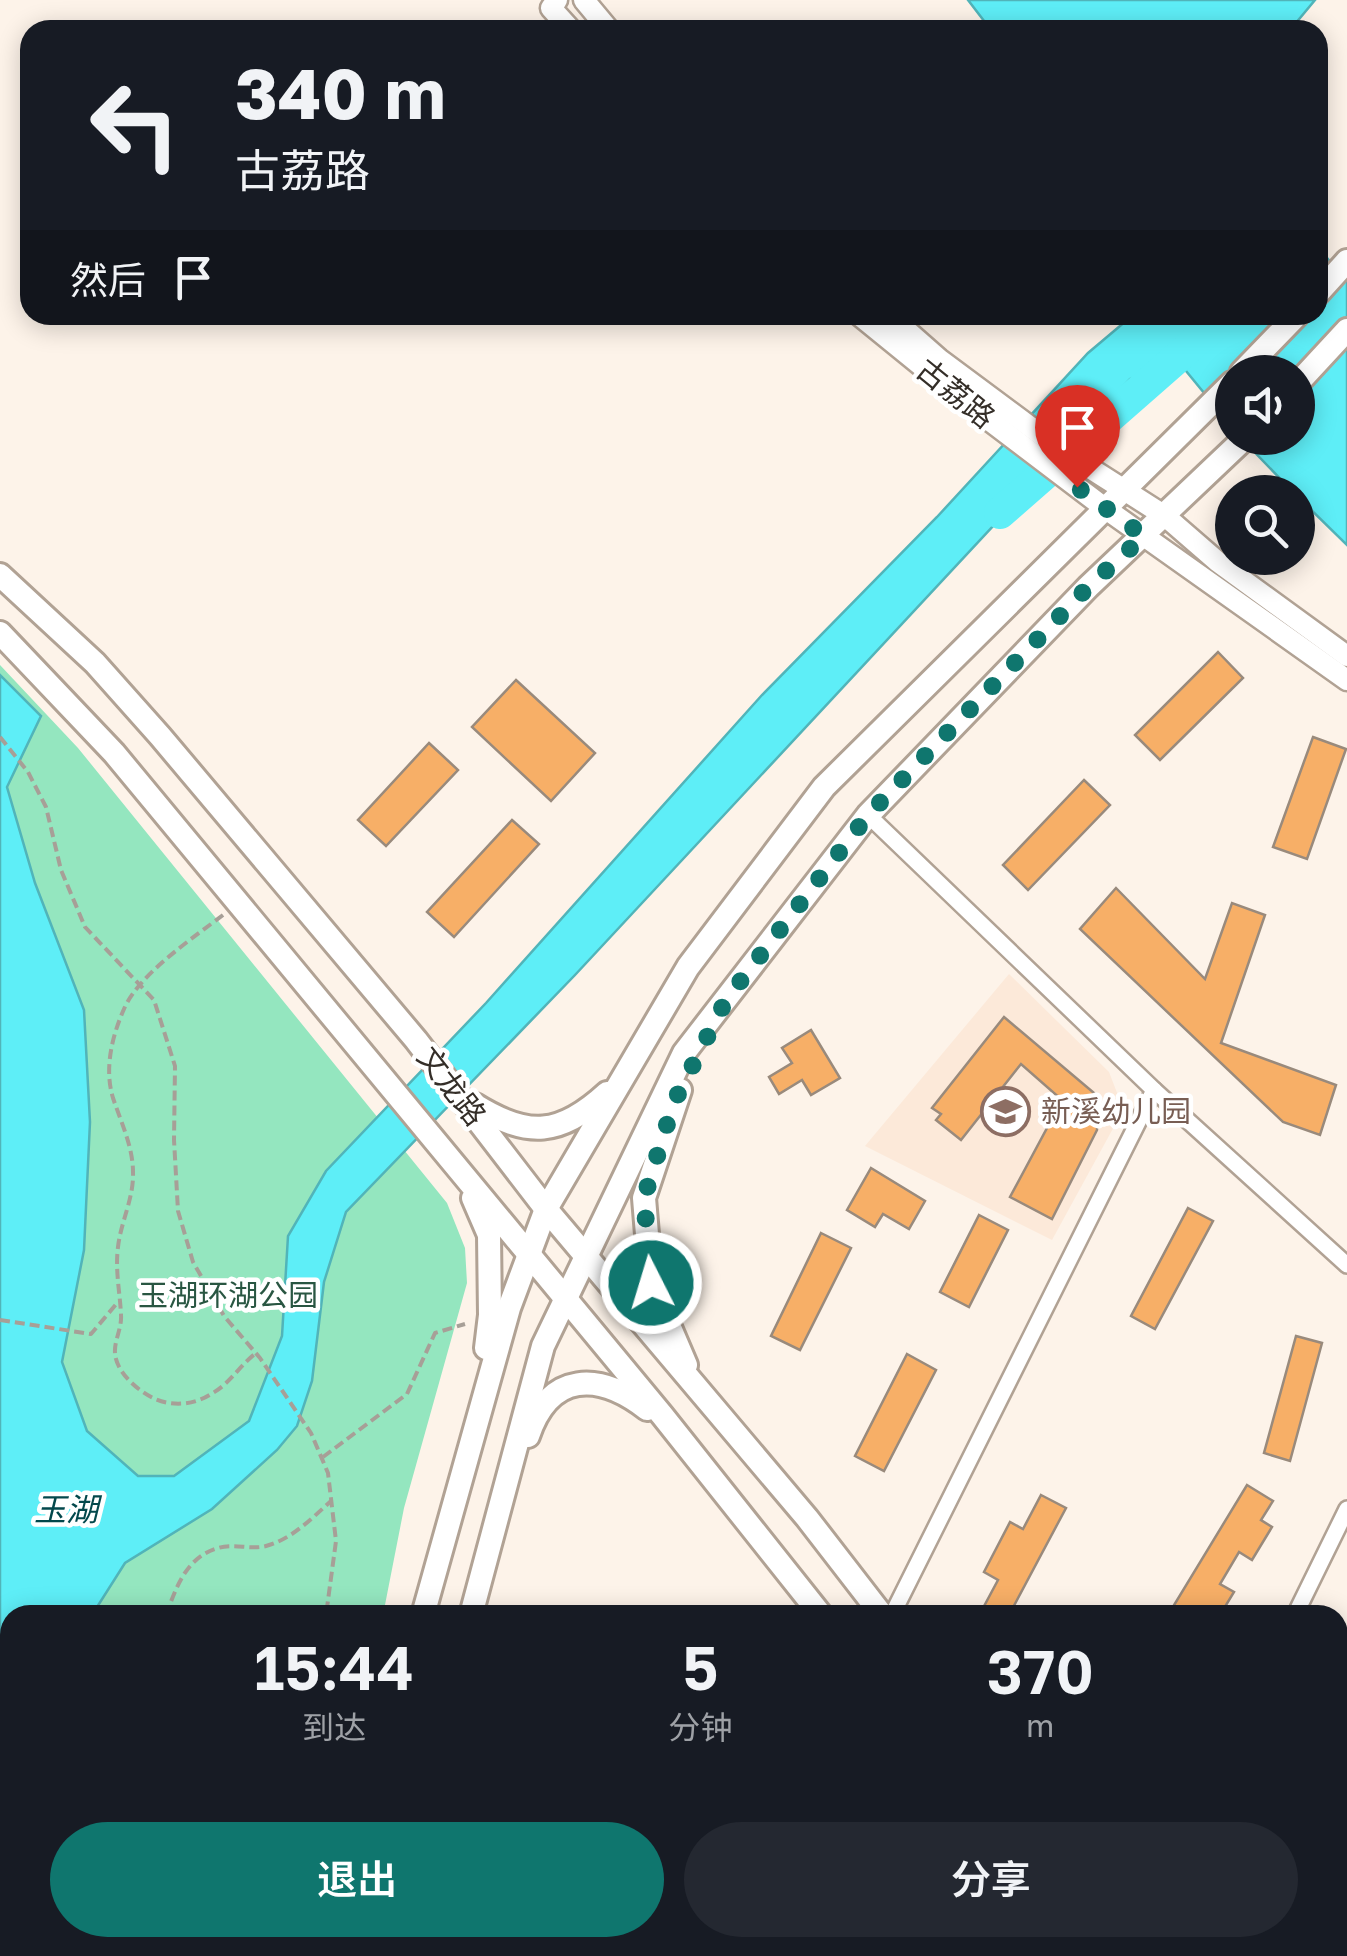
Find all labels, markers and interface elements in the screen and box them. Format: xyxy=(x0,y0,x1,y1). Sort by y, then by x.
text: 340 m xyxy=(235,50,446,134)
icon: left xyxy=(70,60,200,190)
text: 古荔路 xyxy=(235,143,370,197)
icon: arrive xyxy=(166,250,221,305)
text: 然后 xyxy=(70,257,146,302)
street label: 古荔路 xyxy=(910,351,1002,435)
map controls xyxy=(1215,355,1315,575)
button: sound xyxy=(1215,355,1315,455)
pin xyxy=(1035,385,1120,488)
icon: arrive xyxy=(1050,400,1105,455)
button: search xyxy=(1215,475,1315,575)
street label: 文龙路 xyxy=(410,1039,494,1133)
school or university icon: 新溪幼儿园 xyxy=(980,1085,1032,1137)
place label: 新溪幼儿园 xyxy=(1041,1093,1191,1129)
position arrow xyxy=(599,1231,703,1335)
park label: 玉湖环湖公园 xyxy=(138,1277,318,1313)
water label: 玉湖 xyxy=(34,1490,103,1528)
text: 15:44 xyxy=(254,1631,414,1703)
text: 5 xyxy=(683,1631,719,1703)
text: 370 xyxy=(987,1635,1094,1707)
text: m xyxy=(1026,1706,1054,1744)
text: 到达 xyxy=(302,1708,366,1746)
text: 分钟 xyxy=(669,1708,733,1746)
button: 退出 xyxy=(50,1822,664,1937)
button: 分享 xyxy=(684,1822,1298,1937)

